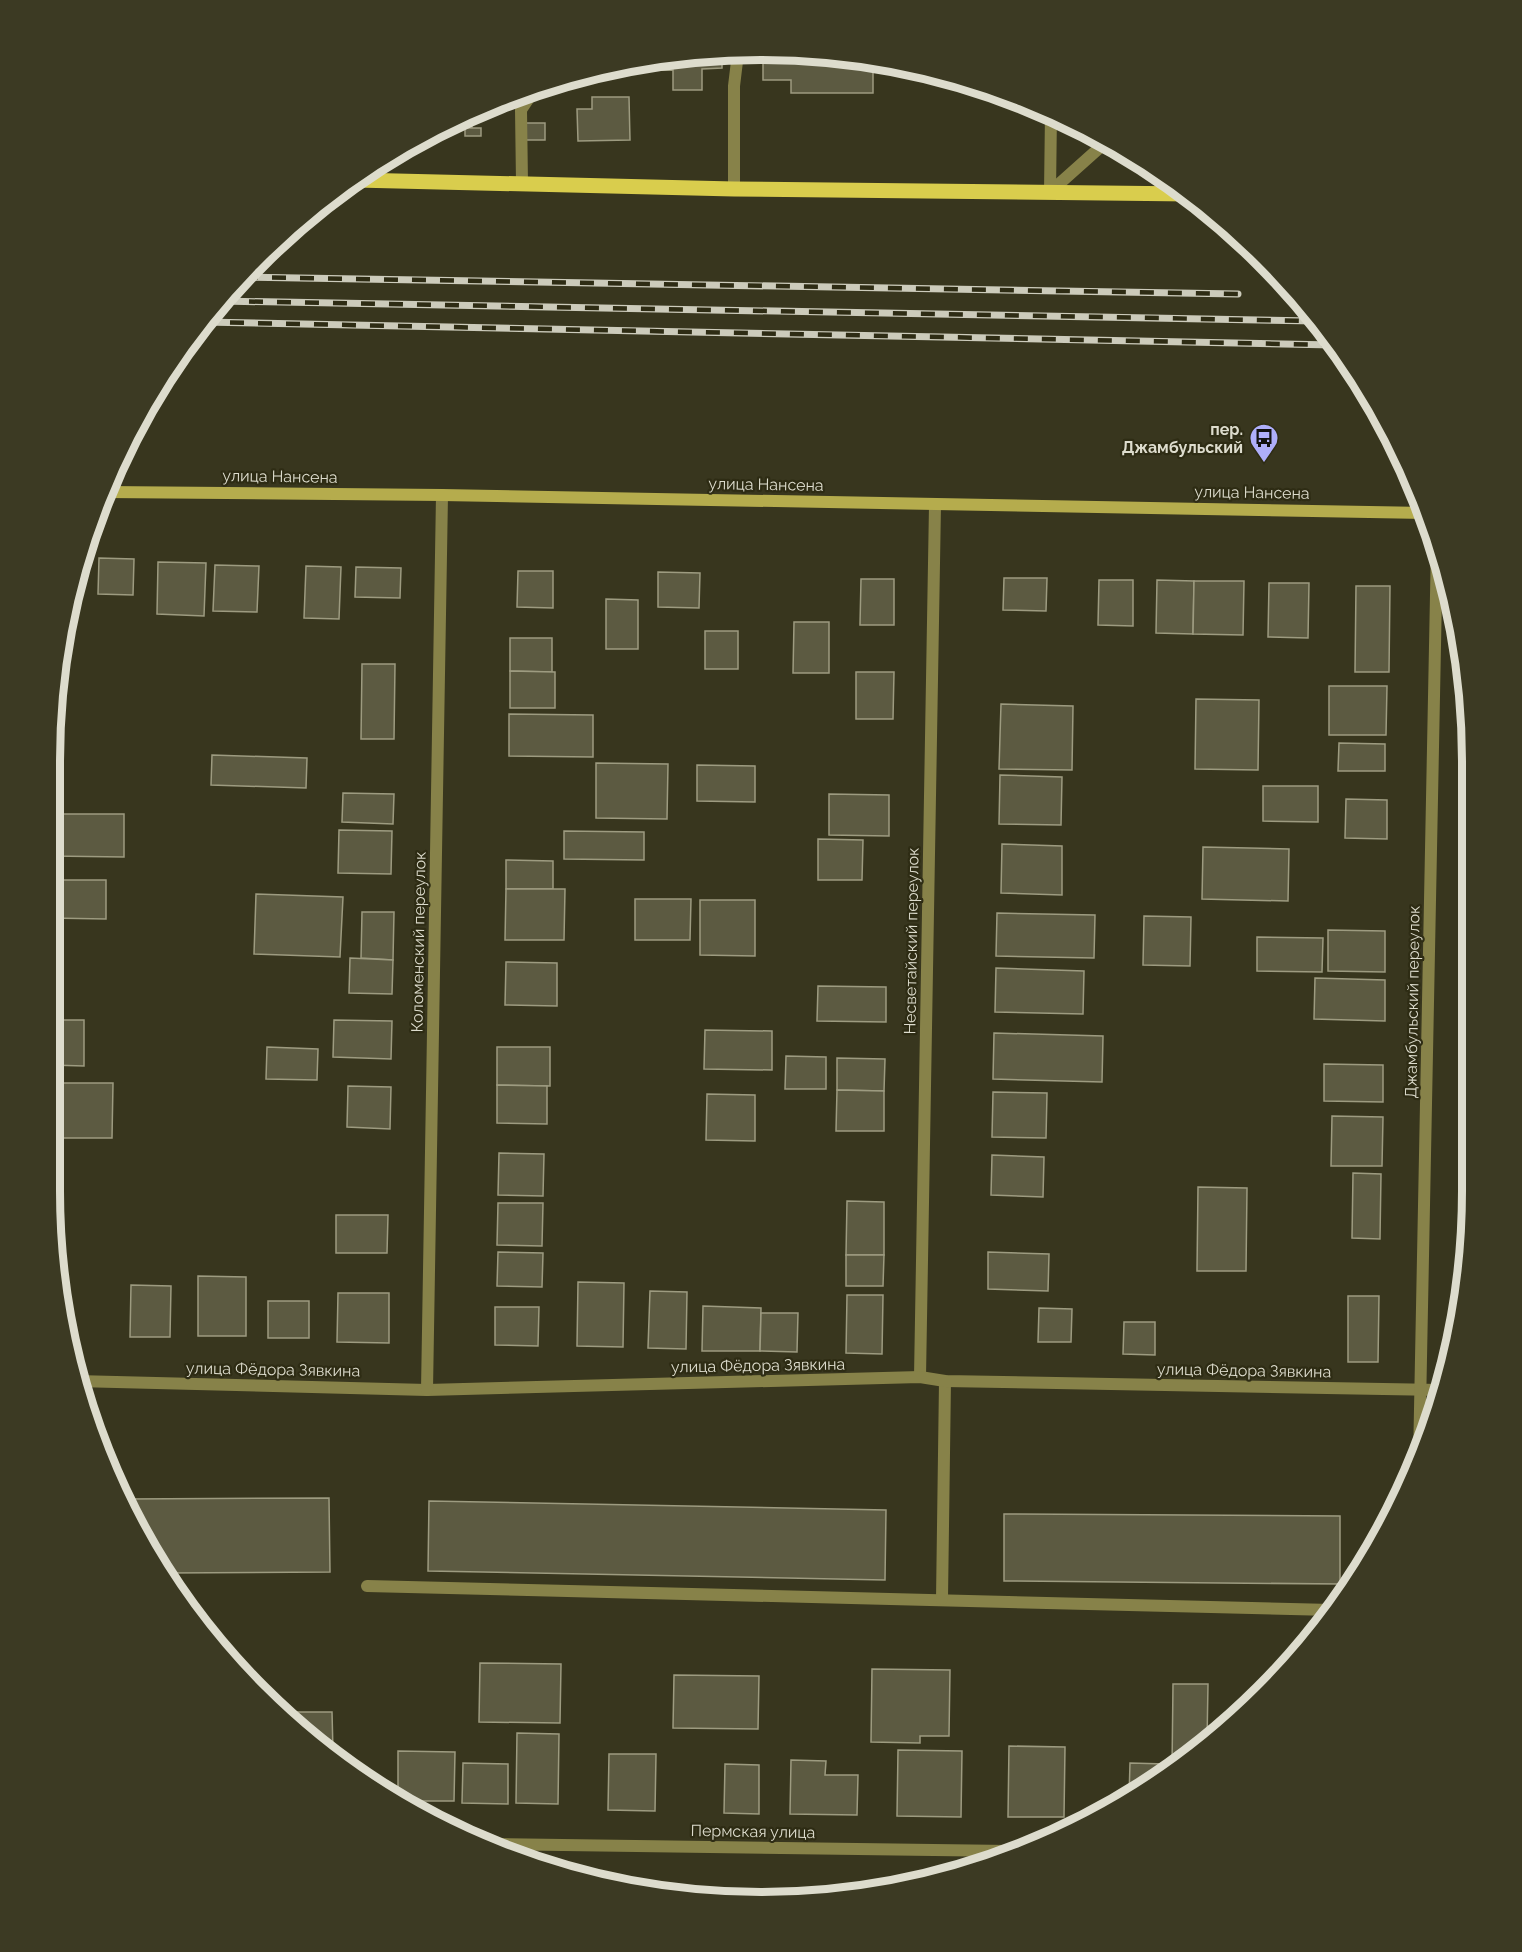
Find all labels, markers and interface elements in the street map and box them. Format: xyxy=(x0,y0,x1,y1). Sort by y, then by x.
place label: пер. Джамбульский xyxy=(1122,420,1243,457)
bus stop icon: пер. Джамбульский xyxy=(1248,422,1280,464)
street label: улица Нансена xyxy=(222,466,338,487)
street label: улица Нансена xyxy=(708,474,824,495)
street label: улица Нансена xyxy=(1194,482,1310,503)
street label: Несветайский переулок xyxy=(900,847,923,1035)
street label: Коломенский переулок xyxy=(407,851,430,1033)
street label: Джамбульский переулок xyxy=(1401,905,1424,1099)
street label: улица Фёдора Зявкина xyxy=(671,1354,845,1377)
street label: улица Фёдора Зявкина xyxy=(186,1358,360,1381)
street label: улица Фёдора Зявкина xyxy=(1157,1359,1331,1382)
street label: Пермская улица xyxy=(690,1821,816,1842)

